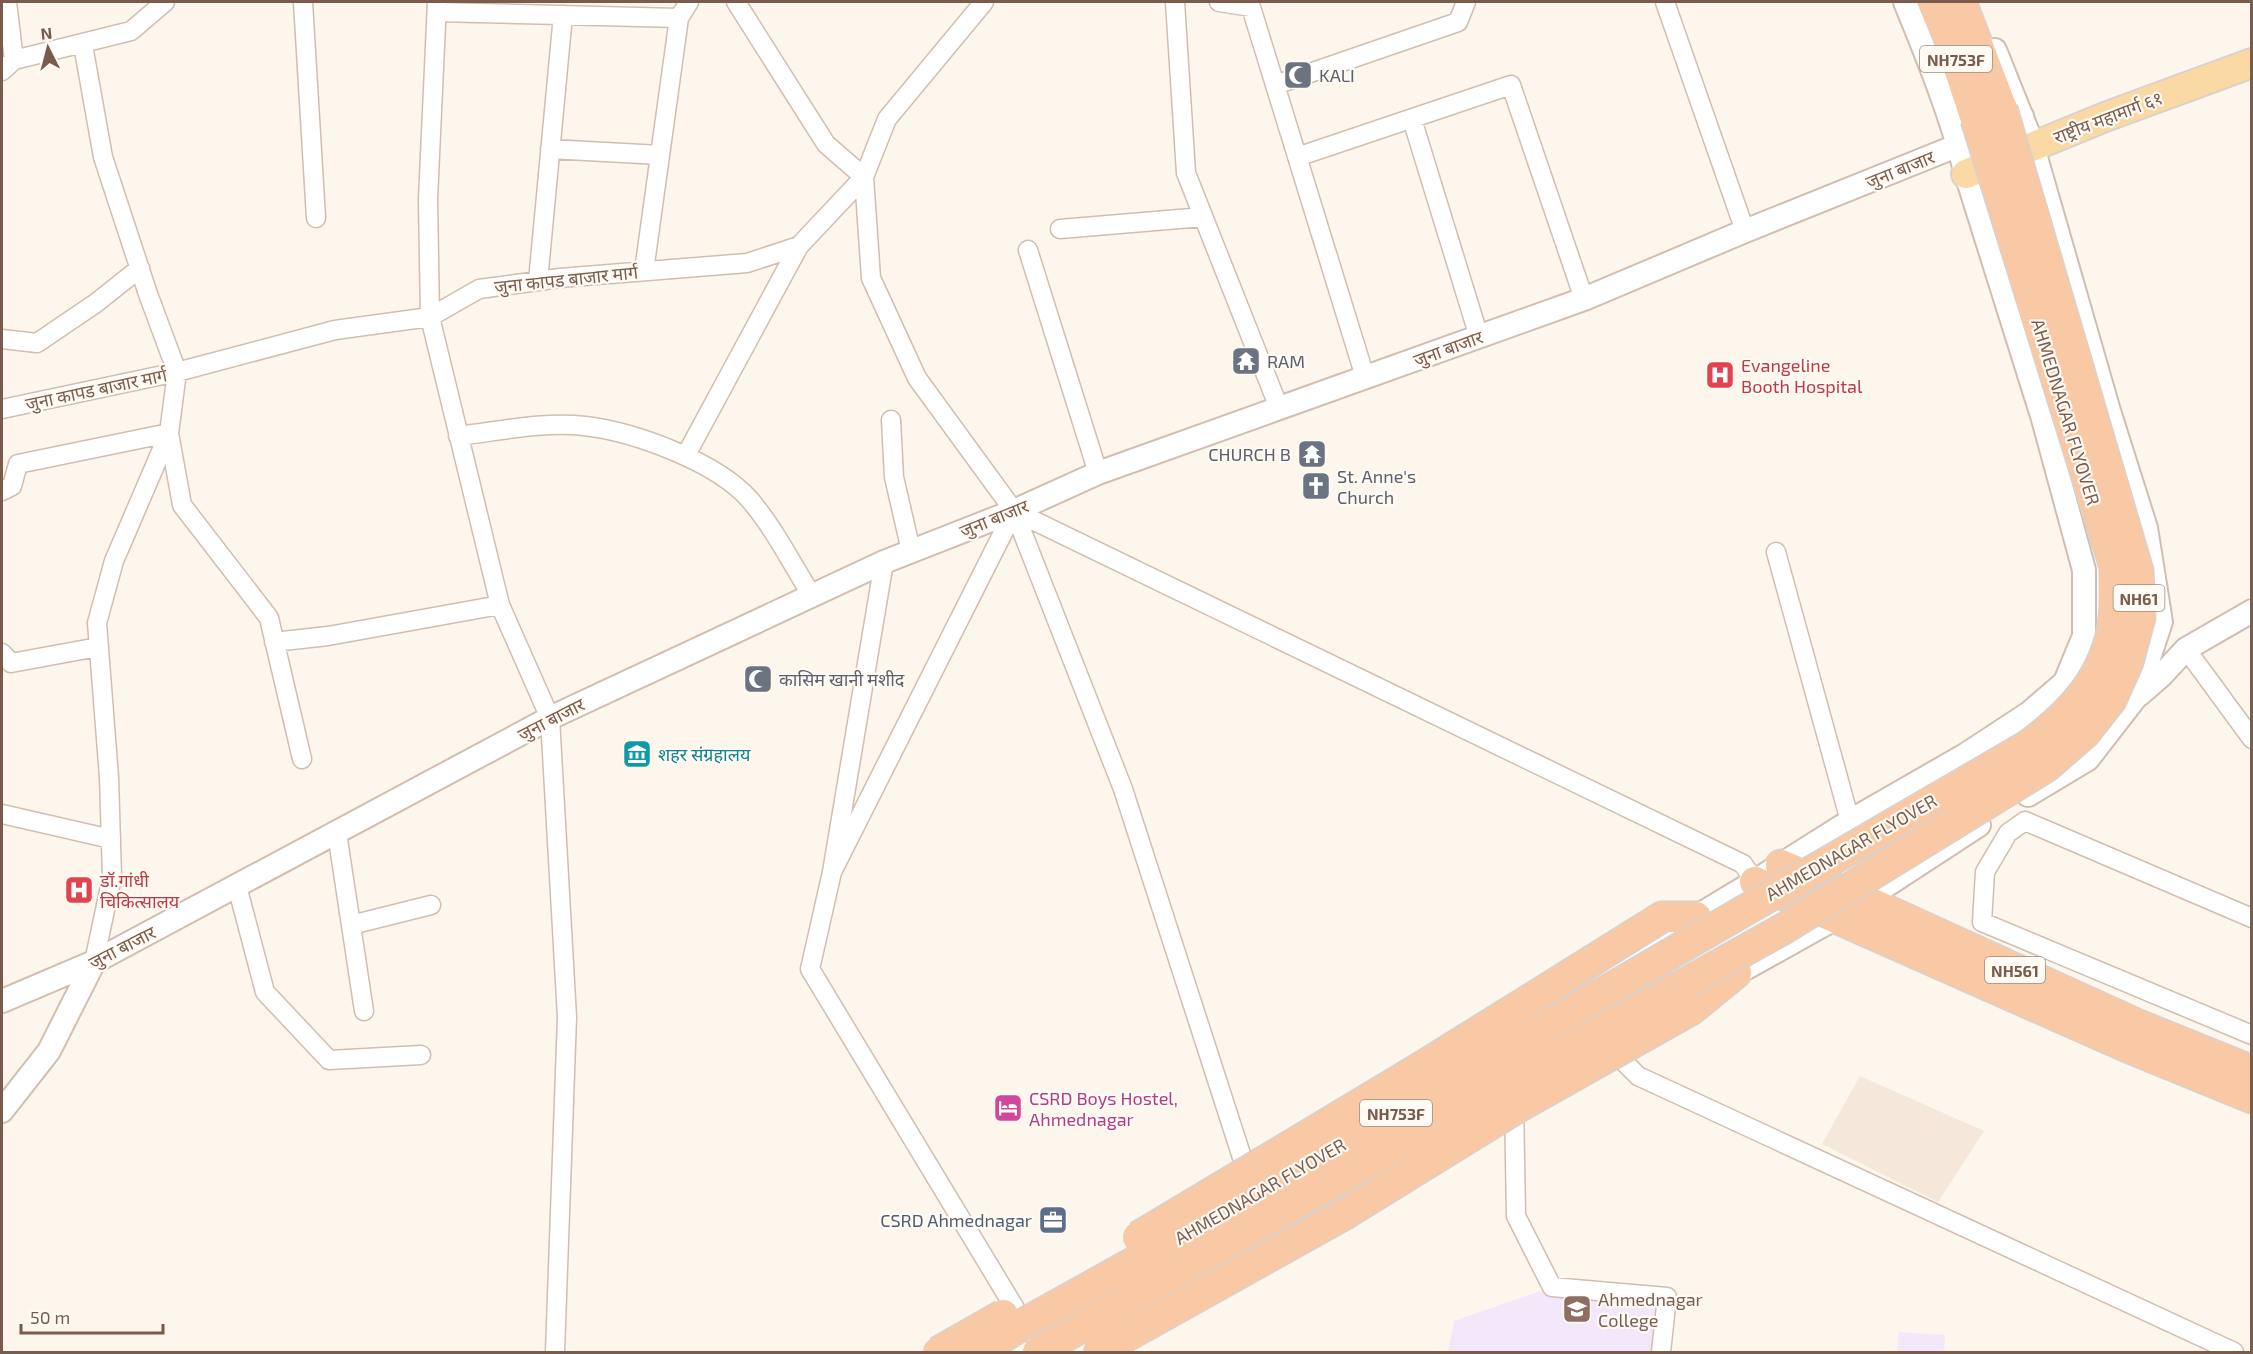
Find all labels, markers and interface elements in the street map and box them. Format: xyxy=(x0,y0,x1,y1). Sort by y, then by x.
north arrow xyxy=(18,18,78,78)
text: N xyxy=(40,23,53,43)
road number: NH753F xyxy=(1920,46,1992,72)
mosque icon: KALI xyxy=(1282,59,1314,91)
place label: KALI xyxy=(1319,64,1355,86)
street label: राष्ट्रीय महामार्ग ६१ xyxy=(2050,86,2166,148)
street label: जुना बाजार xyxy=(1862,145,1939,195)
street label: जुना कापड बाजार मार्ग xyxy=(493,260,640,299)
street label: AHMEDNAGAR FLYOVER xyxy=(2027,316,2105,508)
street label: जुना बाजार xyxy=(1410,325,1487,373)
temple icon: RAM xyxy=(1230,345,1262,377)
place label: RAM xyxy=(1267,350,1305,372)
place label: Evangeline Booth Hospital xyxy=(1741,354,1863,397)
hospital icon: Evangeline Booth Hospital xyxy=(1704,359,1736,391)
street label: जुना कापड बाजार मार्ग xyxy=(23,363,170,417)
temple icon: CHURCH B xyxy=(1296,438,1328,470)
place label: CHURCH B xyxy=(1208,443,1291,465)
place label: St. Anne's Church xyxy=(1337,465,1416,508)
church icon: St. Anne's Church xyxy=(1300,470,1332,502)
street label: जुना बाजार xyxy=(956,494,1033,544)
road number: NH61 xyxy=(2114,585,2164,611)
mosque icon: कासिम खानी मशीद xyxy=(742,663,774,695)
place label: कासिम खानी मशीद xyxy=(779,668,905,690)
street label: जुना बाजार xyxy=(514,692,590,747)
museum icon: शहर संग्रहालय xyxy=(621,738,653,770)
place label: शहर संग्रहालय xyxy=(658,743,751,765)
street label: AHMEDNAGAR FLYOVER xyxy=(1762,789,1940,905)
place label: डॉ.गांधी चिकित्सालय xyxy=(99,869,180,912)
hospital icon: डॉ.गांधी चिकित्सालय xyxy=(63,874,95,906)
street label: जुना बाजार xyxy=(85,920,161,975)
road number: NH561 xyxy=(1985,957,2045,983)
place label: CSRD Boys Hostel, Ahmednagar xyxy=(1029,1087,1178,1130)
hotel icon: CSRD Boys Hostel, Ahmednagar xyxy=(992,1092,1024,1124)
road number: NH753F xyxy=(1360,1100,1432,1126)
street label: AHMEDNAGAR FLYOVER xyxy=(1171,1133,1349,1249)
office icon: CSRD Ahmednagar xyxy=(1037,1204,1069,1236)
place label: CSRD Ahmednagar xyxy=(880,1209,1032,1231)
place label: Ahmednagar College xyxy=(1598,1288,1703,1331)
school or university icon: Ahmednagar College xyxy=(1561,1293,1593,1325)
scale bar xyxy=(21,1297,164,1335)
text: 50 m xyxy=(30,1306,70,1328)

